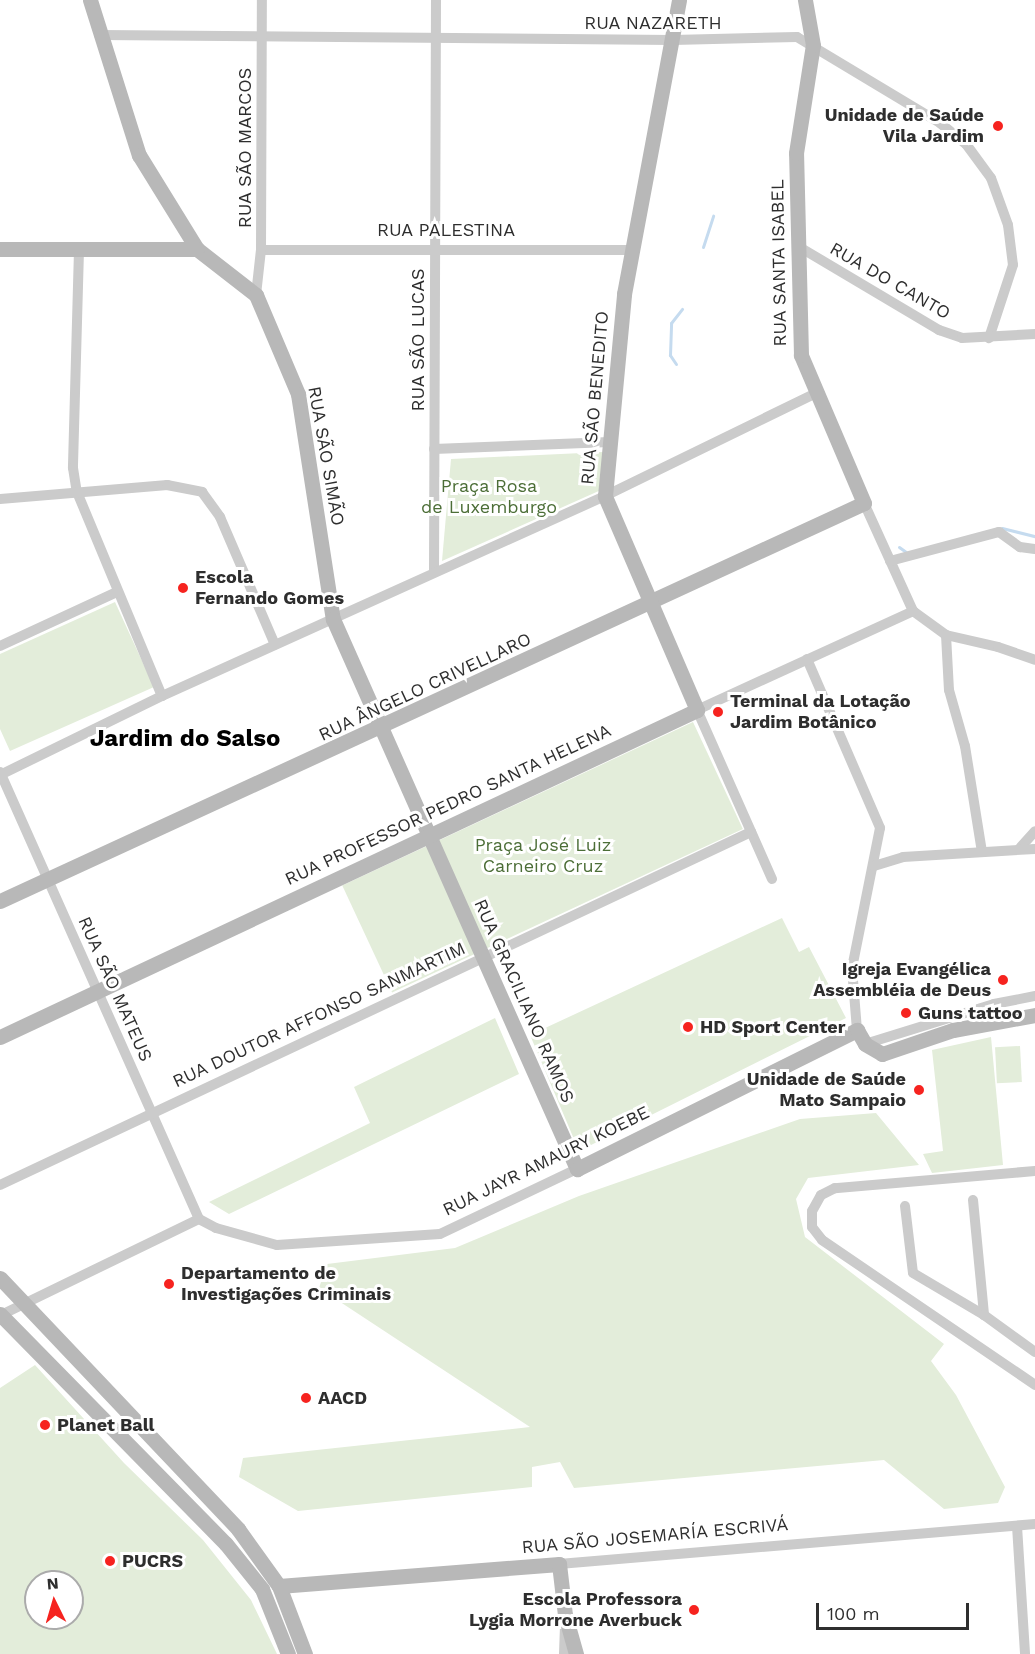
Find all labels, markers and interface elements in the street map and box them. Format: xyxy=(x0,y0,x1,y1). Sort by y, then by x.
street label: RUA NAZARETH xyxy=(584,12,722,34)
street label: RUA SÃO MARCOS xyxy=(234,67,256,229)
place label: Unidade de Saúde Vila Jardim xyxy=(825,105,984,148)
marker: Unidade de Saúde Vila Jardim xyxy=(989,117,1007,135)
street label: RUA SANTA ISABEL xyxy=(767,179,791,347)
street label: RUA PALESTINA xyxy=(377,219,515,241)
street label: RUA DO CANTO xyxy=(826,238,954,324)
street label: RUA SÃO LUCAS xyxy=(407,268,429,412)
street label: RUA SÃO BENEDITO xyxy=(577,310,613,486)
street label: RUA SÃO SIMÃO xyxy=(303,384,349,528)
park label: Praça Rosa de Luxemburgo xyxy=(421,476,557,518)
place label: Escola Fernando Gomes xyxy=(195,567,344,610)
marker: Escola Fernando Gomes xyxy=(176,581,190,595)
street label: RUA ÂNGELO CRIVELLARO xyxy=(315,628,535,746)
place label: Terminal da Lotação Jardim Botânico xyxy=(730,691,911,734)
marker: Terminal da Lotação Jardim Botânico xyxy=(711,705,725,719)
street label: RUA PROFESSOR PEDRO SANTA HELENA xyxy=(281,719,615,891)
district label: Jardim do Salso xyxy=(90,725,280,753)
park label: Praça José Luiz Carneiro Cruz xyxy=(474,835,612,878)
street label: RUA GRACILIANO RAMOS xyxy=(469,895,579,1107)
street label: RUA SÃO MATEUS xyxy=(73,913,157,1065)
street label: RUA DOUTOR AFFONSO SANMARTIM xyxy=(169,937,469,1093)
place label: Igreja Evangélica Assembléia de Deus xyxy=(813,959,991,1002)
marker: Igreja Evangélica Assembléia de Deus xyxy=(996,973,1010,987)
place label: Guns tattoo xyxy=(918,1002,1023,1024)
marker: Guns tattoo xyxy=(899,1006,913,1020)
place label: HD Sport Center xyxy=(700,1016,845,1038)
marker: HD Sport Center xyxy=(681,1020,695,1034)
place label: Unidade de Saúde Mato Sampaio xyxy=(747,1069,906,1112)
marker: Unidade de Saúde Mato Sampaio xyxy=(910,1081,928,1099)
street label: RUA JAYR AMAURY KOEBE xyxy=(438,1101,654,1221)
place label: Departamento de Investigações Criminais xyxy=(181,1263,391,1306)
marker: Departamento de Investigações Criminais xyxy=(162,1277,176,1291)
place label: AACD xyxy=(318,1387,367,1409)
marker: AACD xyxy=(299,1391,313,1405)
place label: Planet Ball xyxy=(57,1414,154,1436)
marker: Planet Ball xyxy=(38,1418,52,1432)
street label: RUA SÃO JOSEMARÍA ESCRIVÁ xyxy=(520,1514,790,1558)
place label: PUCRS xyxy=(122,1550,183,1572)
marker: PUCRS xyxy=(103,1554,117,1568)
north arrow xyxy=(24,1570,84,1630)
text: N xyxy=(46,1574,59,1594)
place label: Escola Professora Lygia Morrone Averbuck xyxy=(468,1589,682,1632)
scale bar xyxy=(819,1591,972,1629)
marker: Escola Professora Lygia Morrone Averbuck xyxy=(687,1603,701,1617)
text: 100 m xyxy=(827,1603,880,1624)

